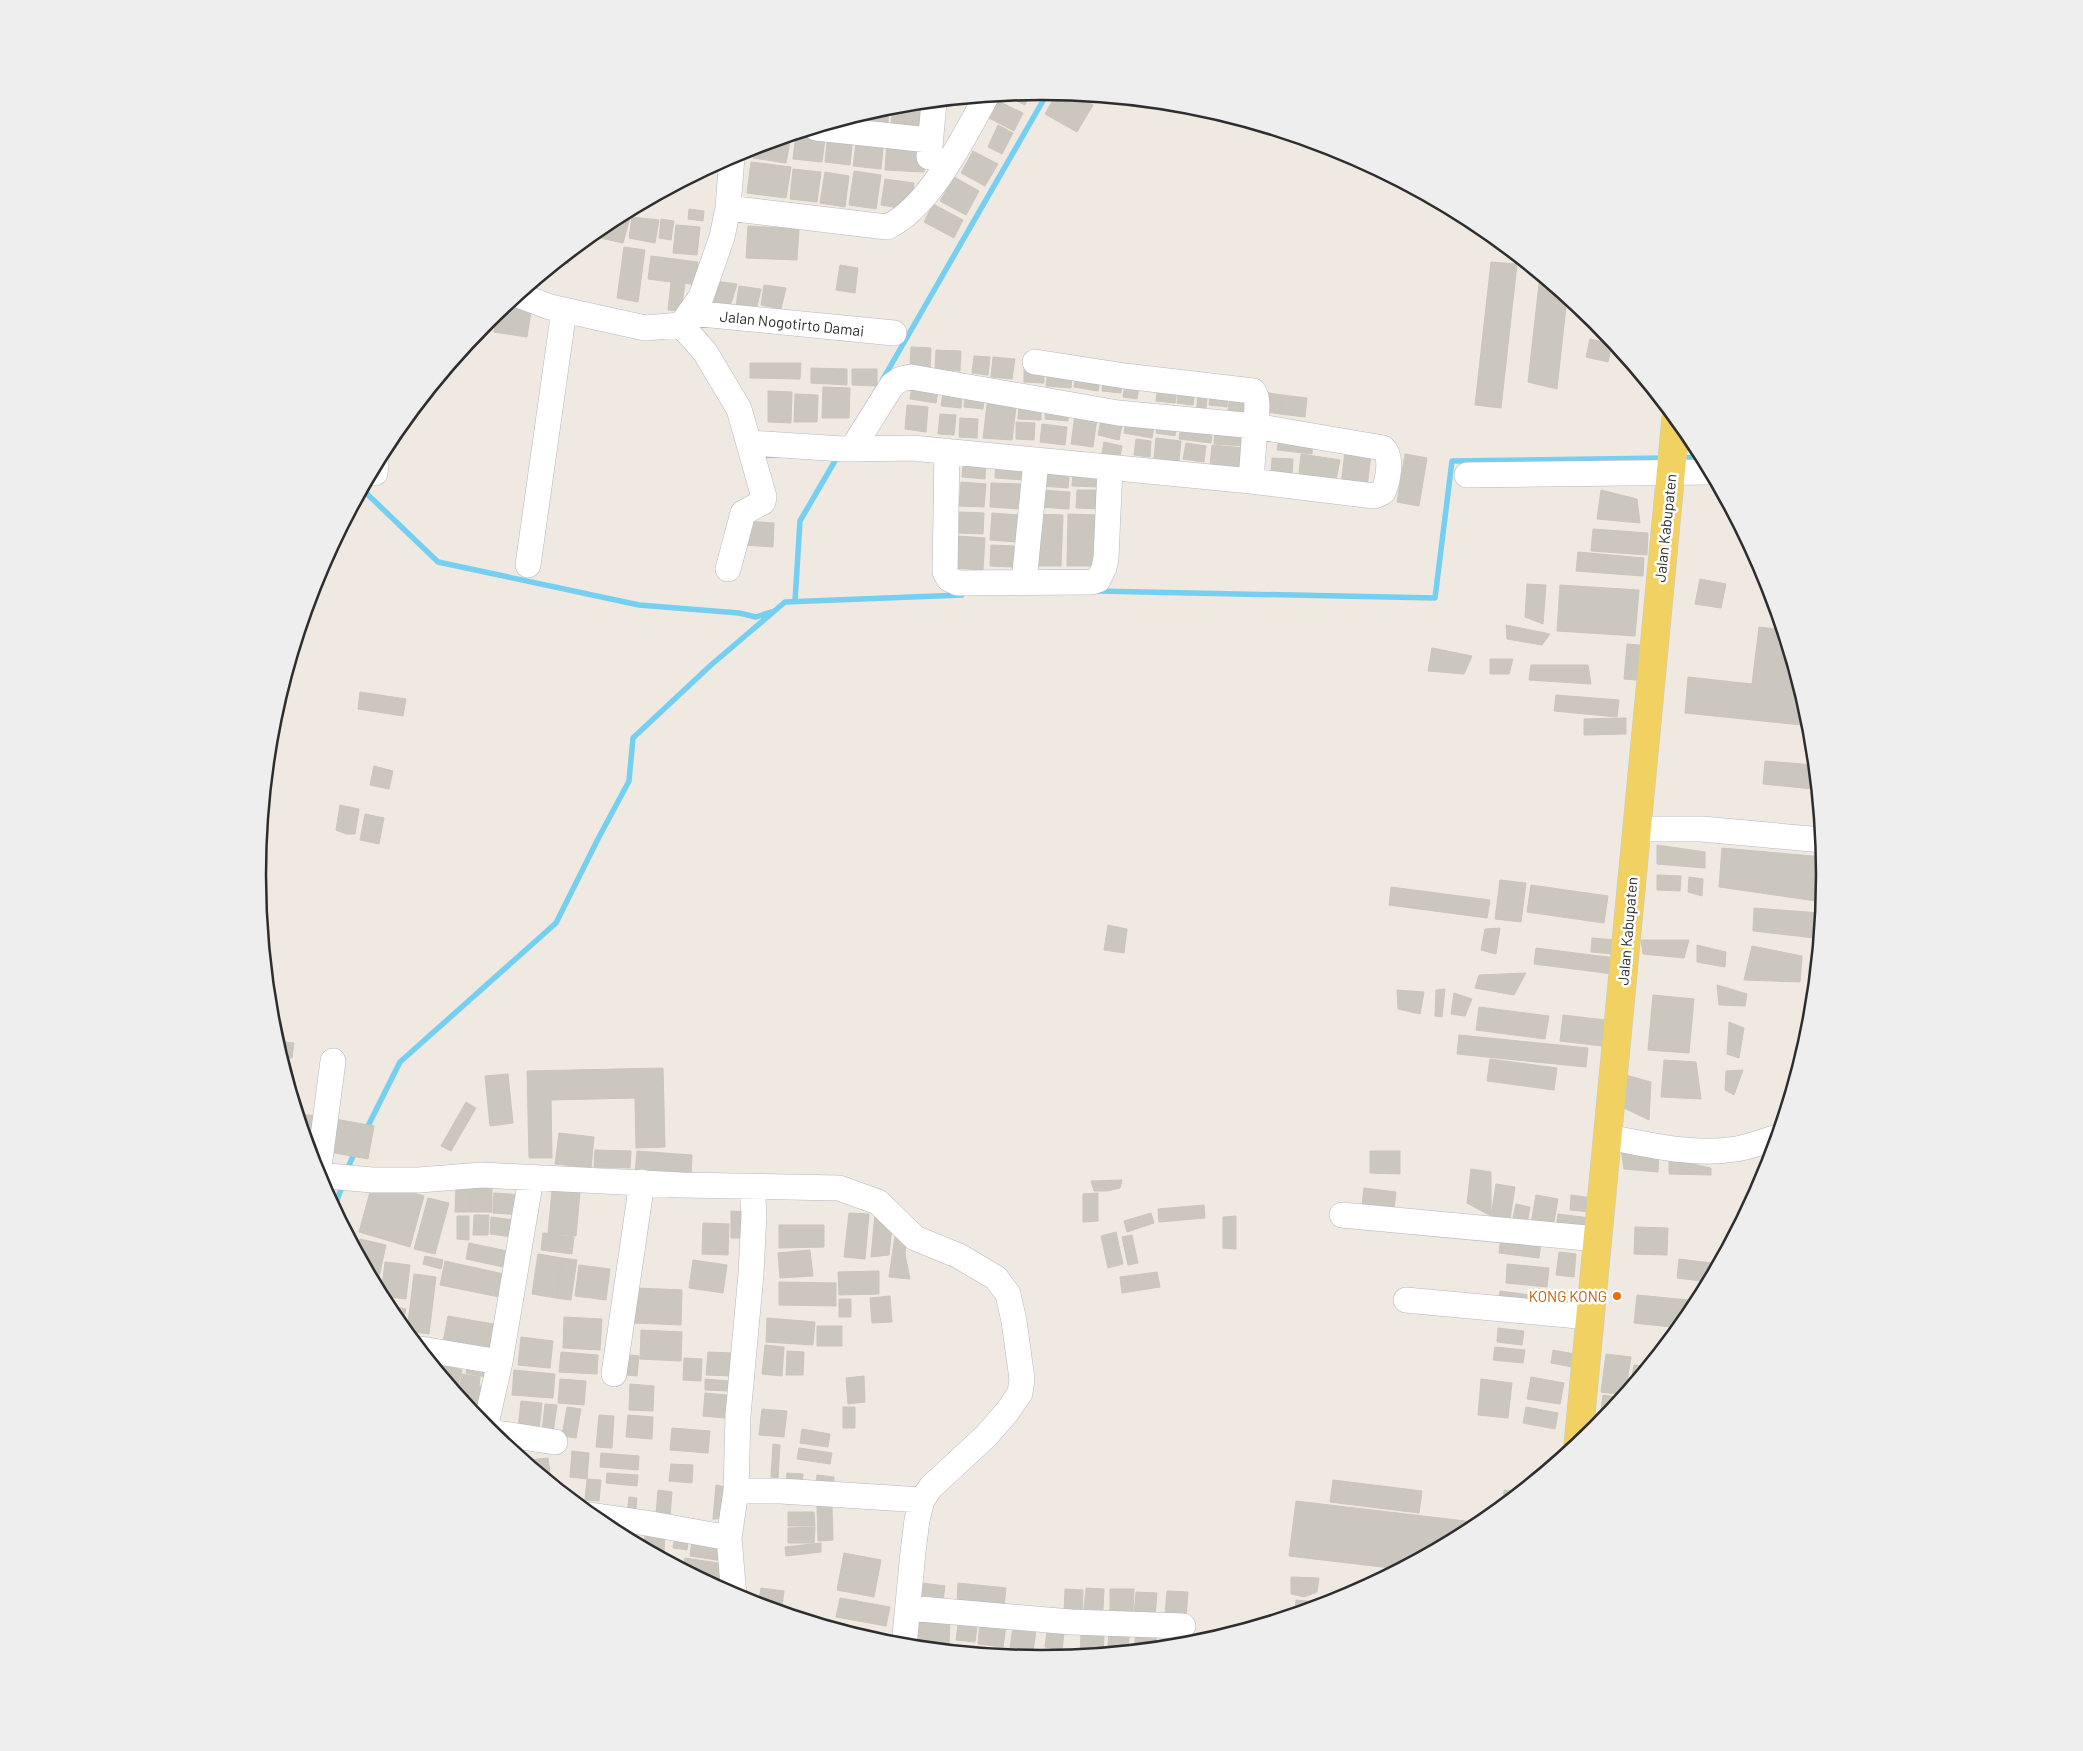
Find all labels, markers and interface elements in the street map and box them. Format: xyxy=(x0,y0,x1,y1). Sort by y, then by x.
street label: Jalan Nogotirto Damai xyxy=(719,306,865,340)
street label: Jalan Kabupaten xyxy=(1650,473,1680,583)
street label: Jalan Kabupaten xyxy=(1613,876,1641,986)
place label: KONG KONG xyxy=(1529,1287,1607,1305)
marker: KONG KONG xyxy=(1611,1290,1623,1302)

